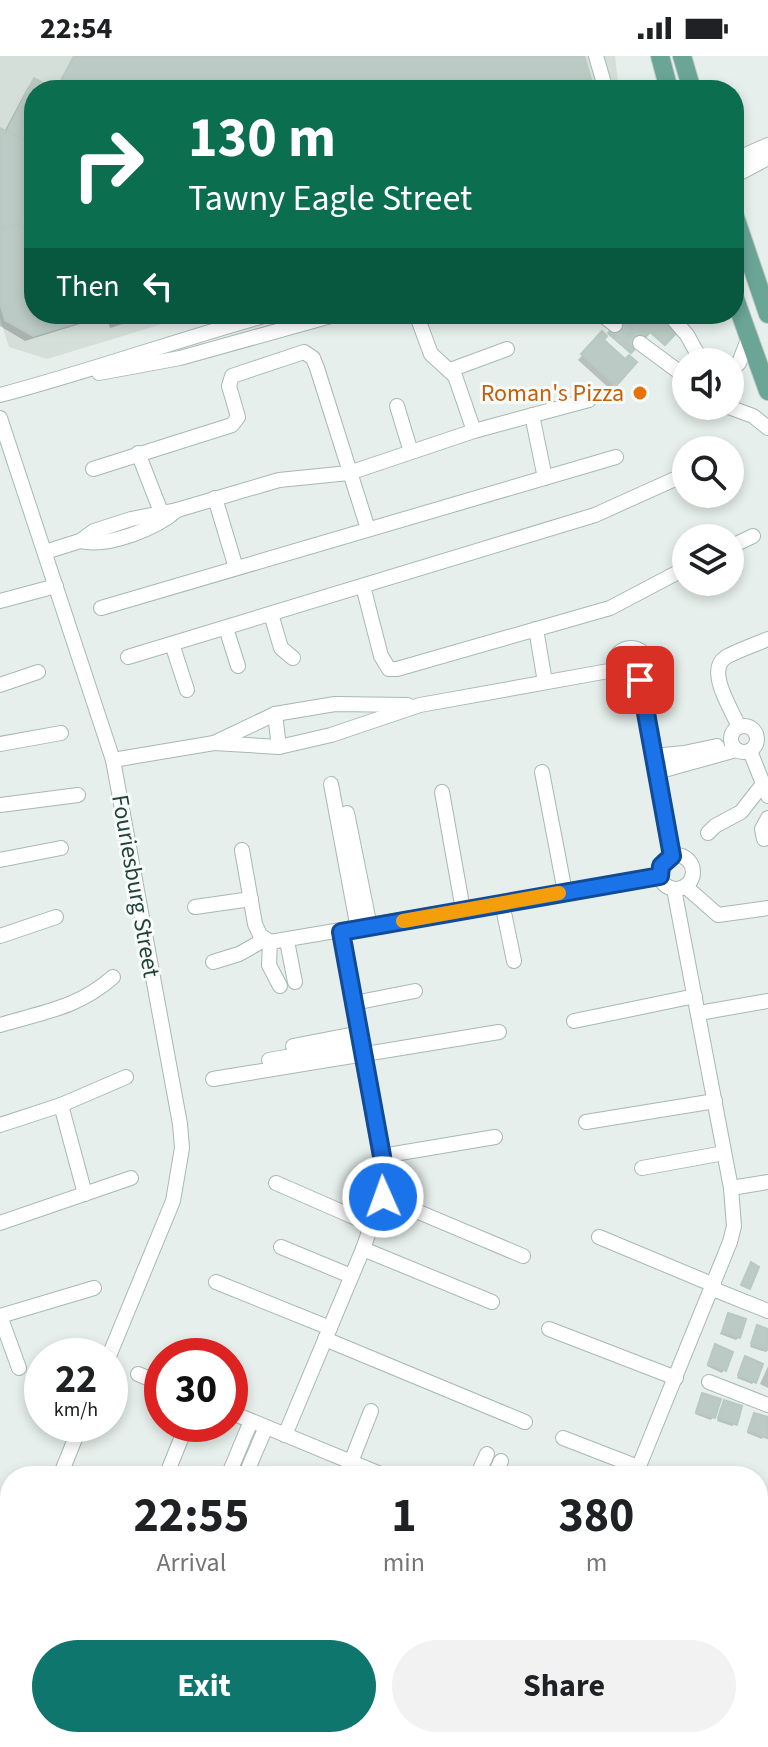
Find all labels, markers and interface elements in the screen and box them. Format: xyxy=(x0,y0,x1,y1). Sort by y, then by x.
text: 22:54 xyxy=(40,7,112,50)
text: 130 m xyxy=(188,99,336,178)
icon: right xyxy=(56,112,160,216)
text: Tawny Eagle Street xyxy=(188,173,472,224)
icon: left xyxy=(136,264,180,308)
text: Then xyxy=(56,265,120,308)
map controls xyxy=(672,348,744,596)
button: sound xyxy=(672,348,744,420)
place label: Roman's Pizza xyxy=(481,376,624,411)
marker: Roman's Pizza xyxy=(631,384,649,402)
button: search xyxy=(672,436,744,508)
button: layers xyxy=(672,524,744,596)
pin xyxy=(606,646,674,714)
icon: arrive xyxy=(618,658,662,702)
street label: Fouriesburg Street xyxy=(102,792,169,980)
position arrow xyxy=(341,1155,425,1239)
speed limit sign: 30 xyxy=(144,1338,248,1442)
text: 22 xyxy=(55,1351,97,1408)
text: km/h xyxy=(54,1396,98,1424)
text: 22:55 xyxy=(133,1482,249,1550)
text: 1 xyxy=(391,1482,417,1550)
text: 380 xyxy=(558,1482,634,1550)
text: Arrival xyxy=(156,1544,226,1581)
text: min xyxy=(383,1544,425,1581)
text: m xyxy=(586,1544,607,1581)
button: Exit xyxy=(32,1640,376,1732)
button: Share xyxy=(392,1640,736,1732)

